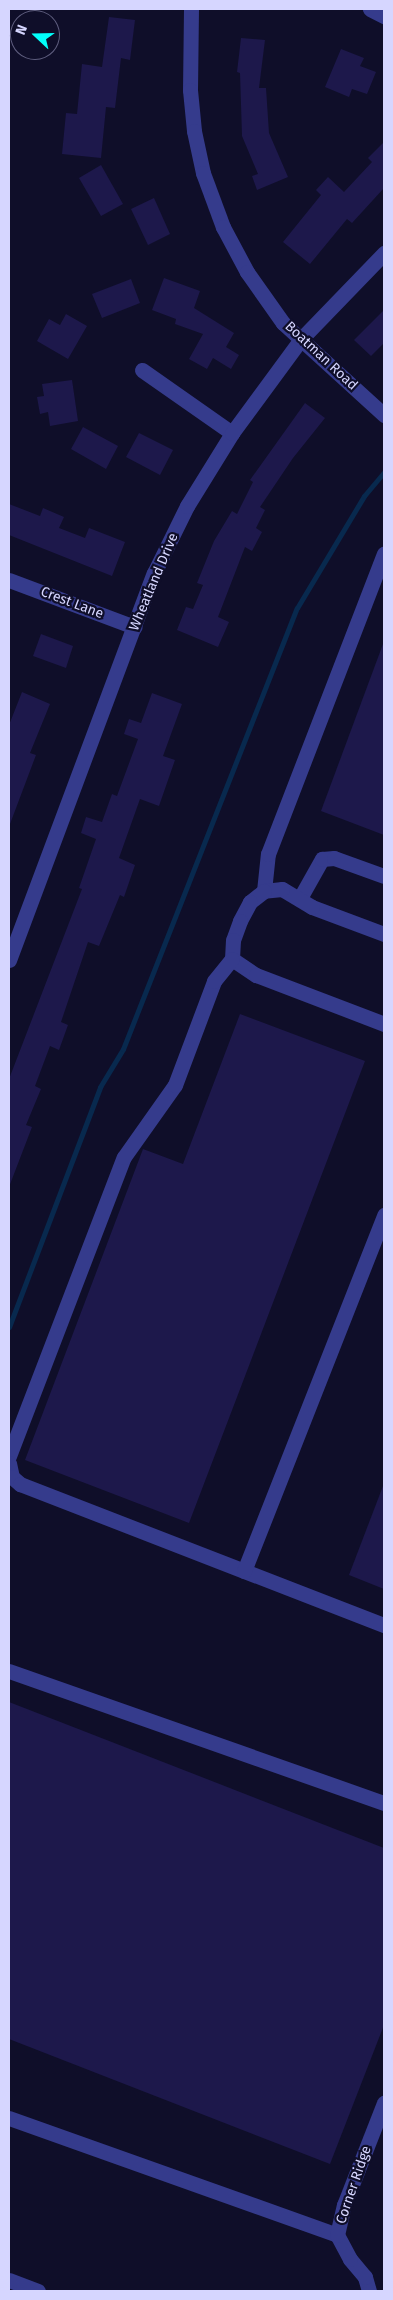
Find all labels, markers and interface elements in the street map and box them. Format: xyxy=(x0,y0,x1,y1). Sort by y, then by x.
north arrow xyxy=(10,10,60,60)
text: N xyxy=(12,22,31,37)
street label: Boatman Road xyxy=(281,318,361,394)
street label: Wheatland Drive xyxy=(126,531,182,633)
street label: Crest Lane xyxy=(38,583,106,623)
street label: Corner Ridge xyxy=(333,2144,375,2226)

